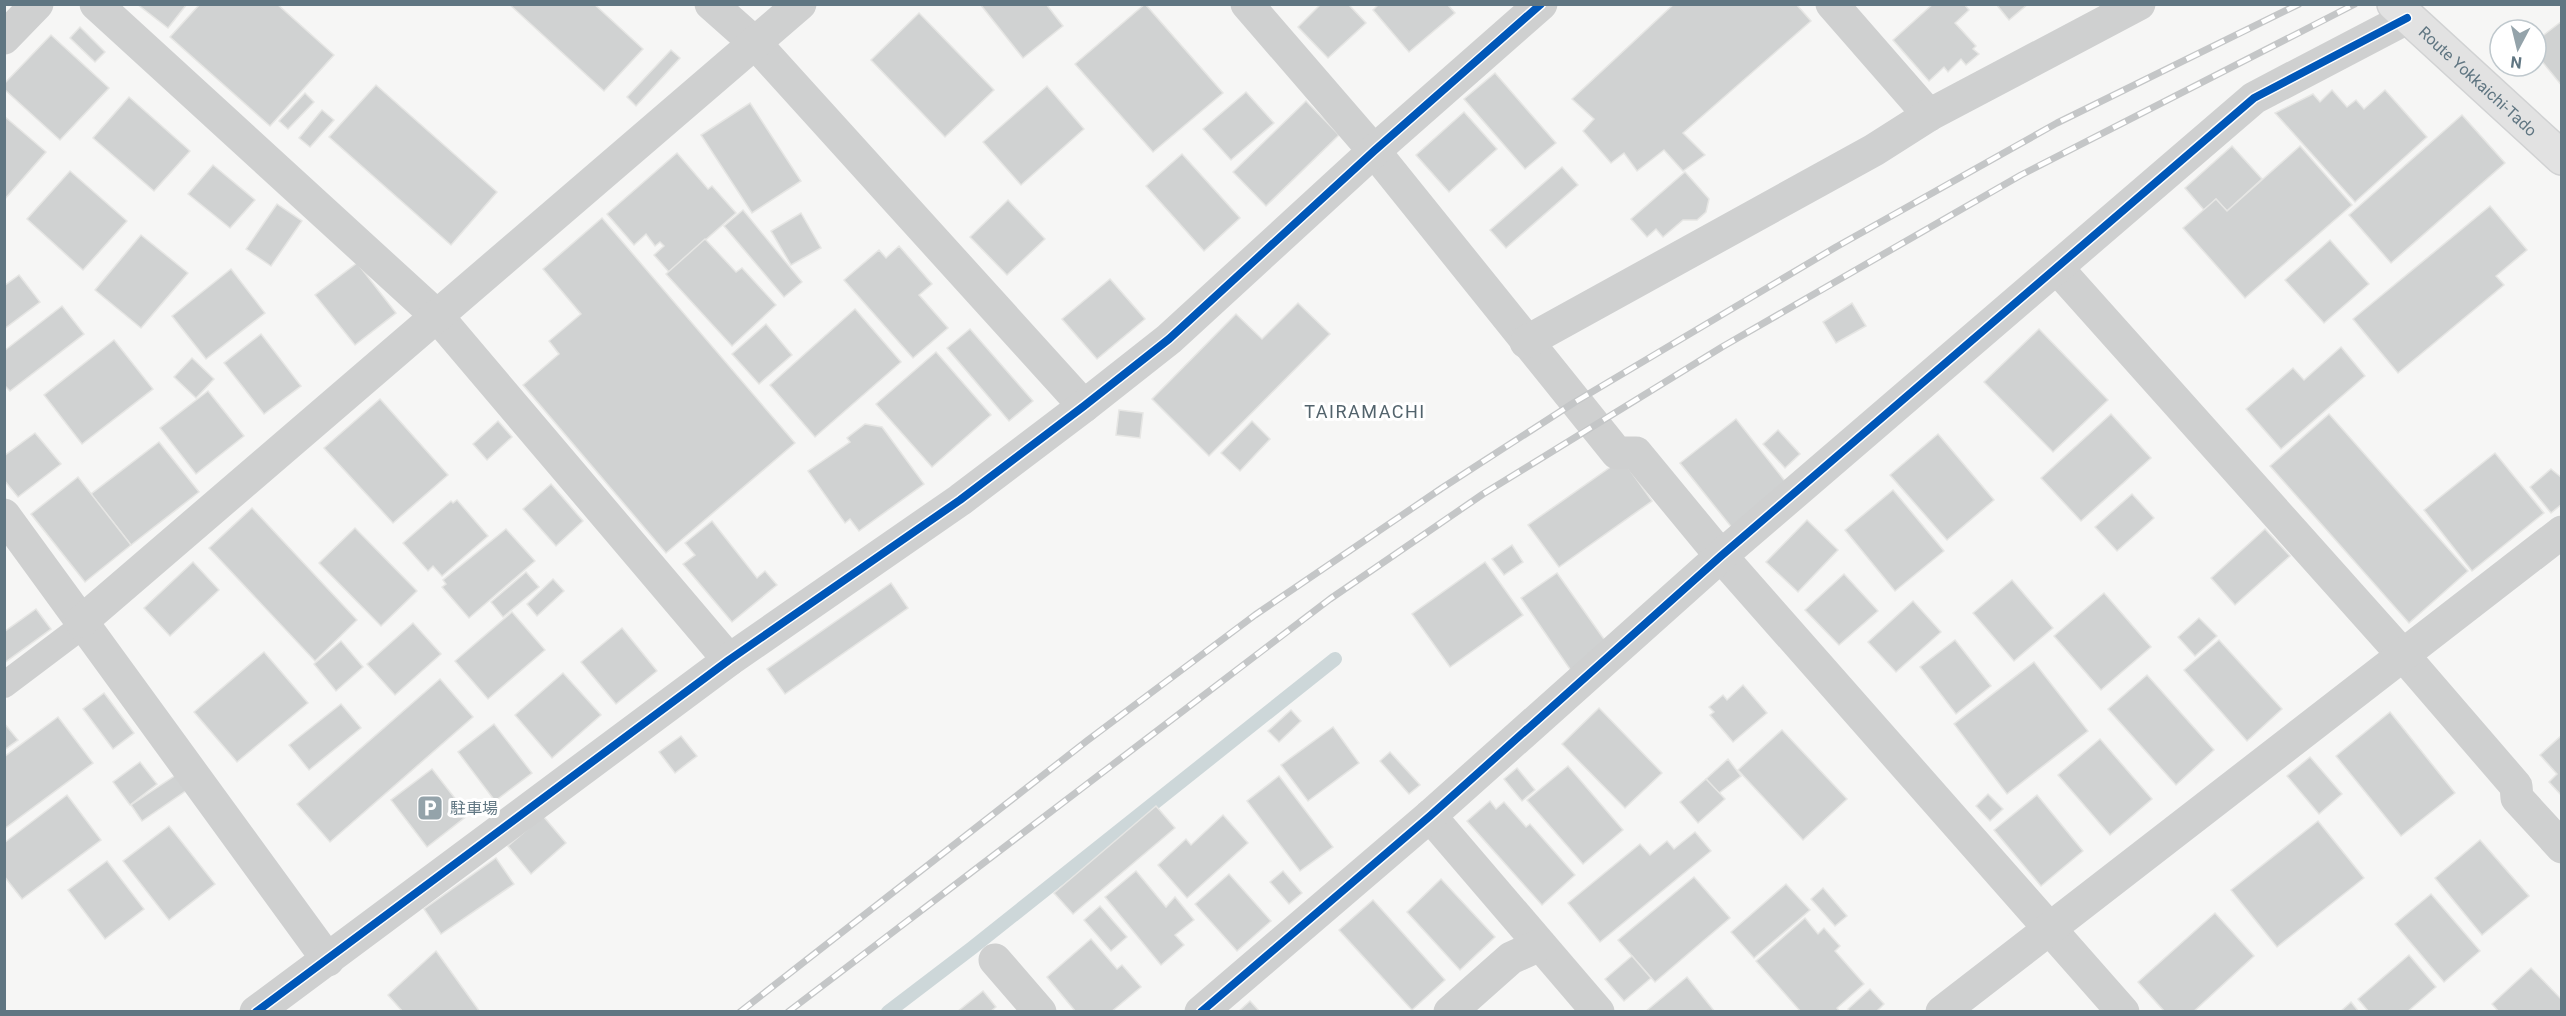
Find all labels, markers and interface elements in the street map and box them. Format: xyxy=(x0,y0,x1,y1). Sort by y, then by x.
north arrow xyxy=(2488,18,2548,78)
street label: Route Yokkaichi-Tado xyxy=(2415,23,2541,140)
text: N xyxy=(2509,52,2523,73)
district label: TAIRAMACHI xyxy=(1304,401,1426,422)
parking icon: 駐車場 xyxy=(415,793,445,823)
place label: 駐車場 xyxy=(450,799,498,818)

